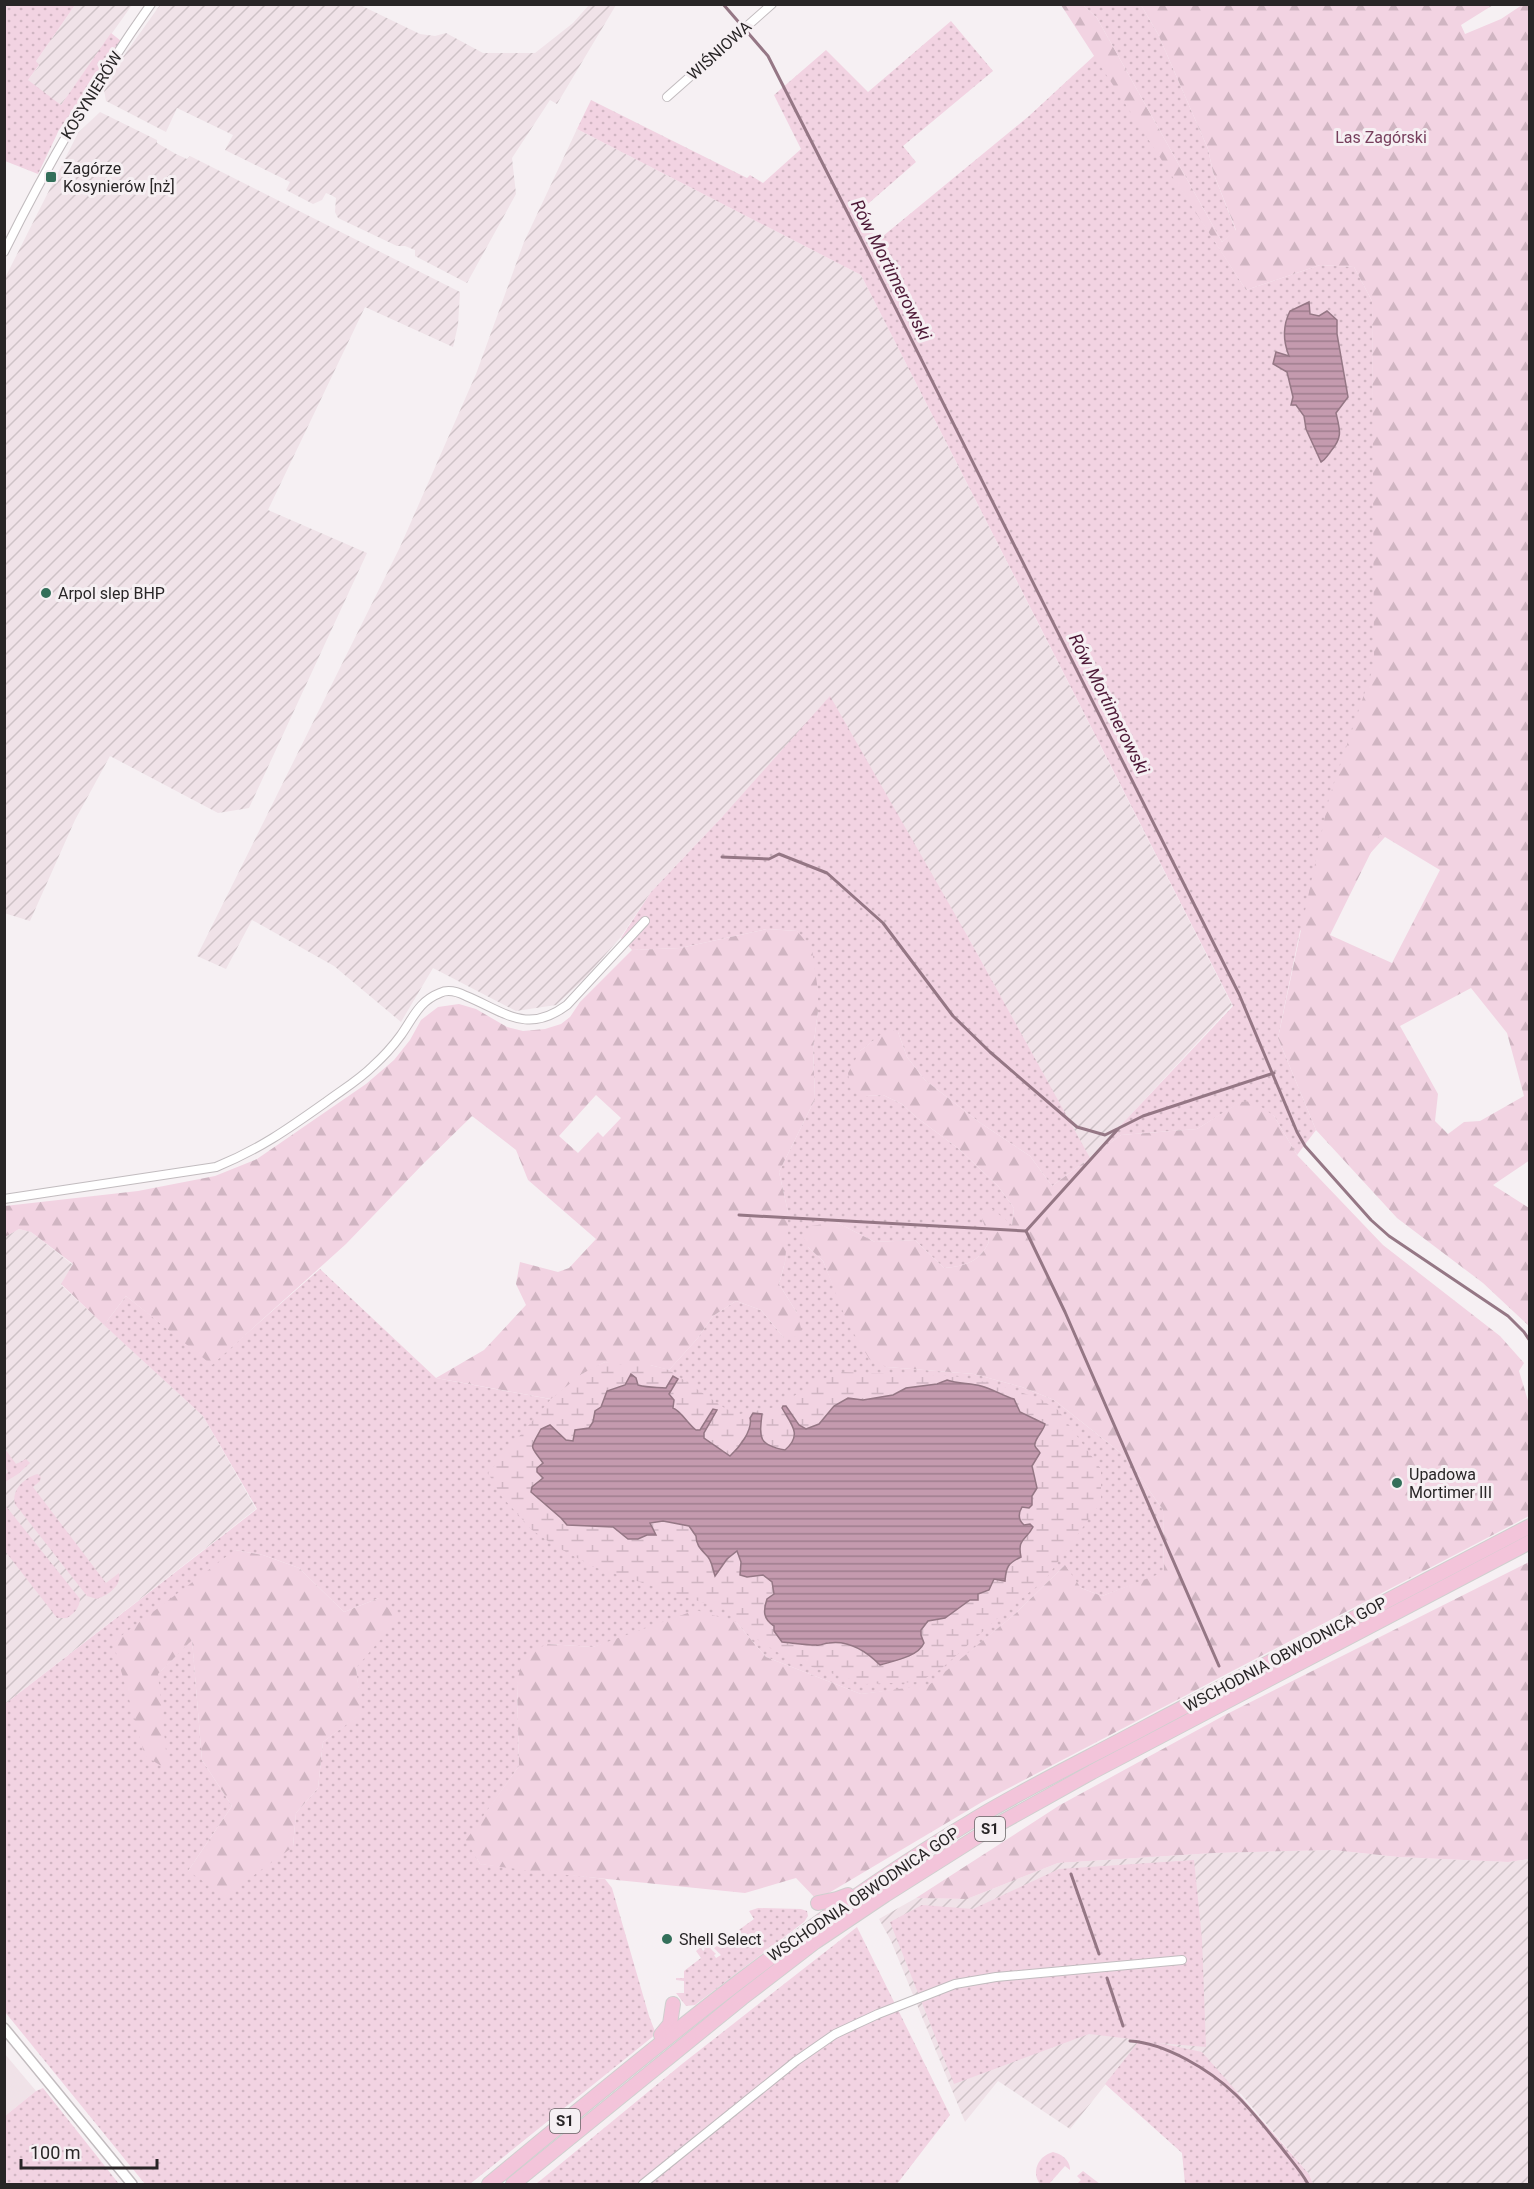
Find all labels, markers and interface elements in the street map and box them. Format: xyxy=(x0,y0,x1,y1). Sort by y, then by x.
street label: WIŚNIOWA xyxy=(683,16,756,84)
street label: KOSYNIERÓW xyxy=(56,47,126,143)
park label: Las Zagórski xyxy=(1335,128,1427,147)
place label: Zagórze Kosynierów [nż] xyxy=(63,159,175,196)
marker: Zagórze Kosynierów [nż] xyxy=(44,170,58,184)
water label: Rów Mortimerowski xyxy=(847,196,936,344)
place label: Arpol slep BHP xyxy=(58,584,165,603)
marker: Arpol slep BHP xyxy=(39,586,53,600)
water label: Rów Mortimerowski xyxy=(1065,630,1154,778)
place label: Upadowa Mortimer III xyxy=(1409,1465,1492,1502)
marker: Upadowa Mortimer III xyxy=(1390,1476,1404,1490)
street label: WSCHODNIA OBWODNICA GOP xyxy=(1181,1593,1390,1716)
road number: S1 xyxy=(975,1817,1005,1841)
street label: WSCHODNIA OBWODNICA GOP xyxy=(764,1823,963,1966)
place label: Shell Select xyxy=(679,1930,762,1949)
marker: Shell Select xyxy=(660,1932,674,1946)
road number: S1 xyxy=(550,2109,580,2133)
scale bar xyxy=(21,2132,158,2170)
text: 100 m xyxy=(30,2142,81,2163)

